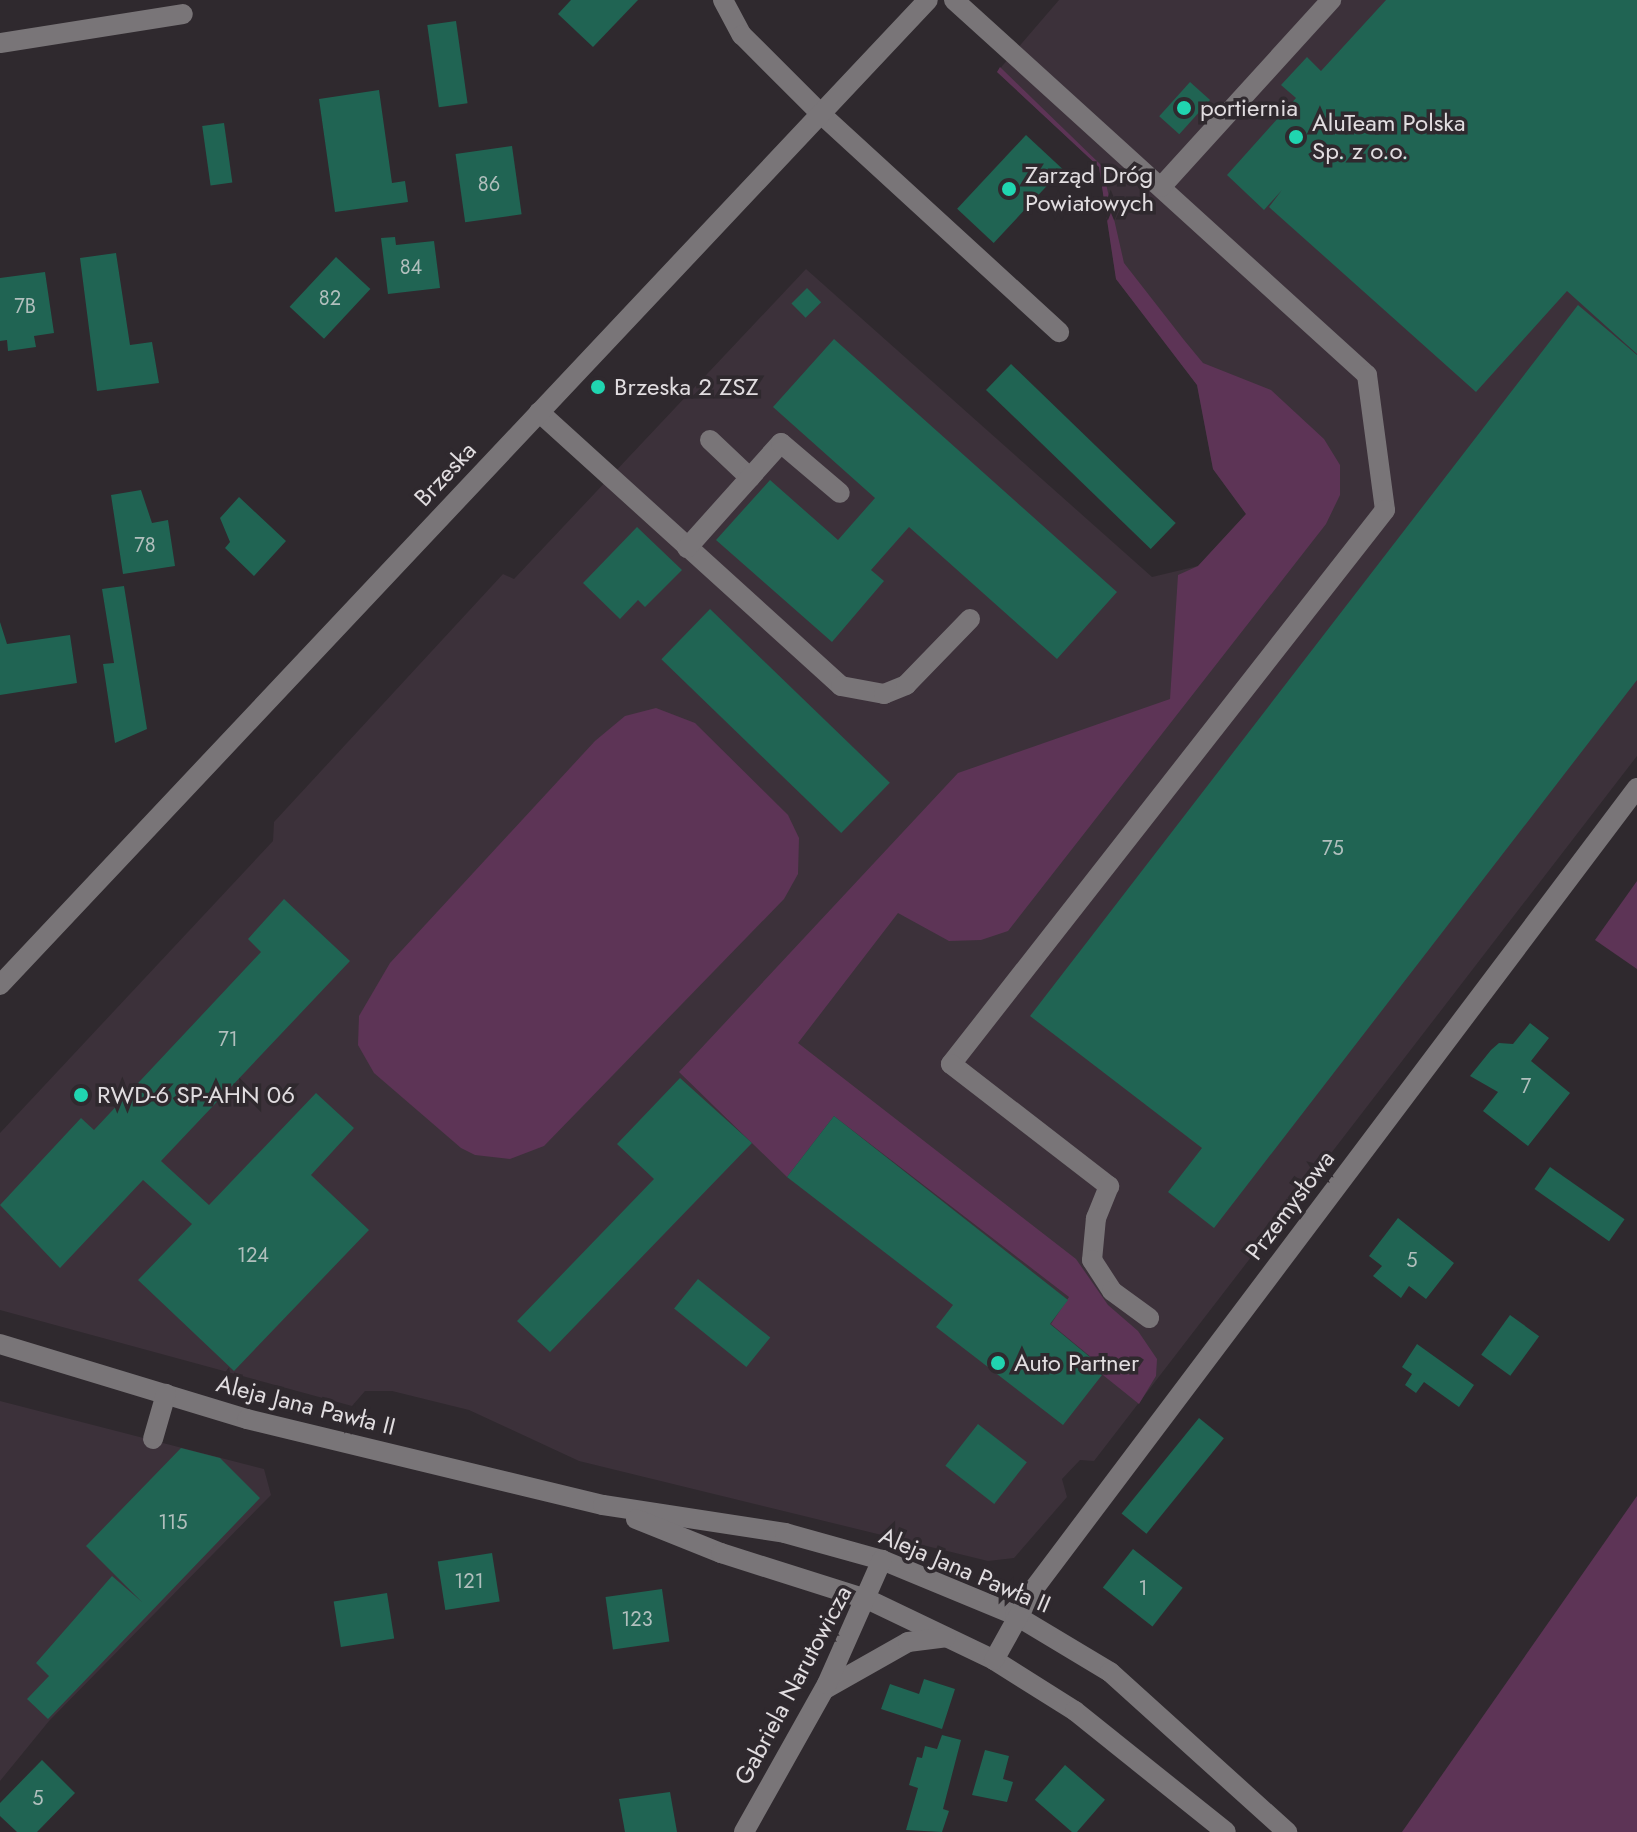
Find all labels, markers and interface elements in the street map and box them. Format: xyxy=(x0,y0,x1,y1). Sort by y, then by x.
place label: portiernia xyxy=(1200,94,1298,122)
marker: portiernia xyxy=(1175,99,1193,117)
place label: AluTeam Polska Sp. z o.o. xyxy=(1312,109,1465,165)
marker: AluTeam Polska Sp. z o.o. xyxy=(1287,128,1305,146)
place label: Zarząd Dróg Powiatowych xyxy=(1025,161,1154,217)
house number: 86 xyxy=(478,172,500,196)
marker: Zarząd Dróg Powiatowych xyxy=(1000,180,1018,198)
house number: 84 xyxy=(400,255,422,279)
house number: 82 xyxy=(319,286,341,310)
house number: 7B xyxy=(14,294,36,318)
place label: Brzeska 2 ZSZ xyxy=(614,373,759,401)
marker: Brzeska 2 ZSZ xyxy=(589,378,607,396)
street label: Brzeska xyxy=(408,436,482,512)
house number: 78 xyxy=(134,533,156,557)
house number: 75 xyxy=(1322,836,1344,860)
house number: 71 xyxy=(218,1027,238,1051)
house number: 7 xyxy=(1521,1074,1531,1098)
place label: RWD-6 SP-AHN 06 xyxy=(97,1081,295,1109)
marker: RWD-6 SP-AHN 06 xyxy=(72,1086,90,1104)
street label: Przemysłowa xyxy=(1239,1145,1341,1265)
house number: 124 xyxy=(237,1243,269,1267)
house number: 5 xyxy=(1406,1248,1418,1272)
place label: Auto Partner xyxy=(1014,1349,1139,1377)
marker: Auto Partner xyxy=(989,1354,1007,1372)
street label: Aleja Jana Pawła II xyxy=(214,1369,398,1441)
house number: 115 xyxy=(158,1510,188,1534)
street label: Aleja Jana Pawła II xyxy=(875,1521,1055,1619)
house number: 121 xyxy=(454,1569,484,1593)
house number: 1 xyxy=(1139,1576,1147,1600)
street label: Gabriela Narutowicza xyxy=(728,1581,858,1789)
house number: 123 xyxy=(621,1607,653,1631)
house number: 5 xyxy=(32,1786,44,1810)

